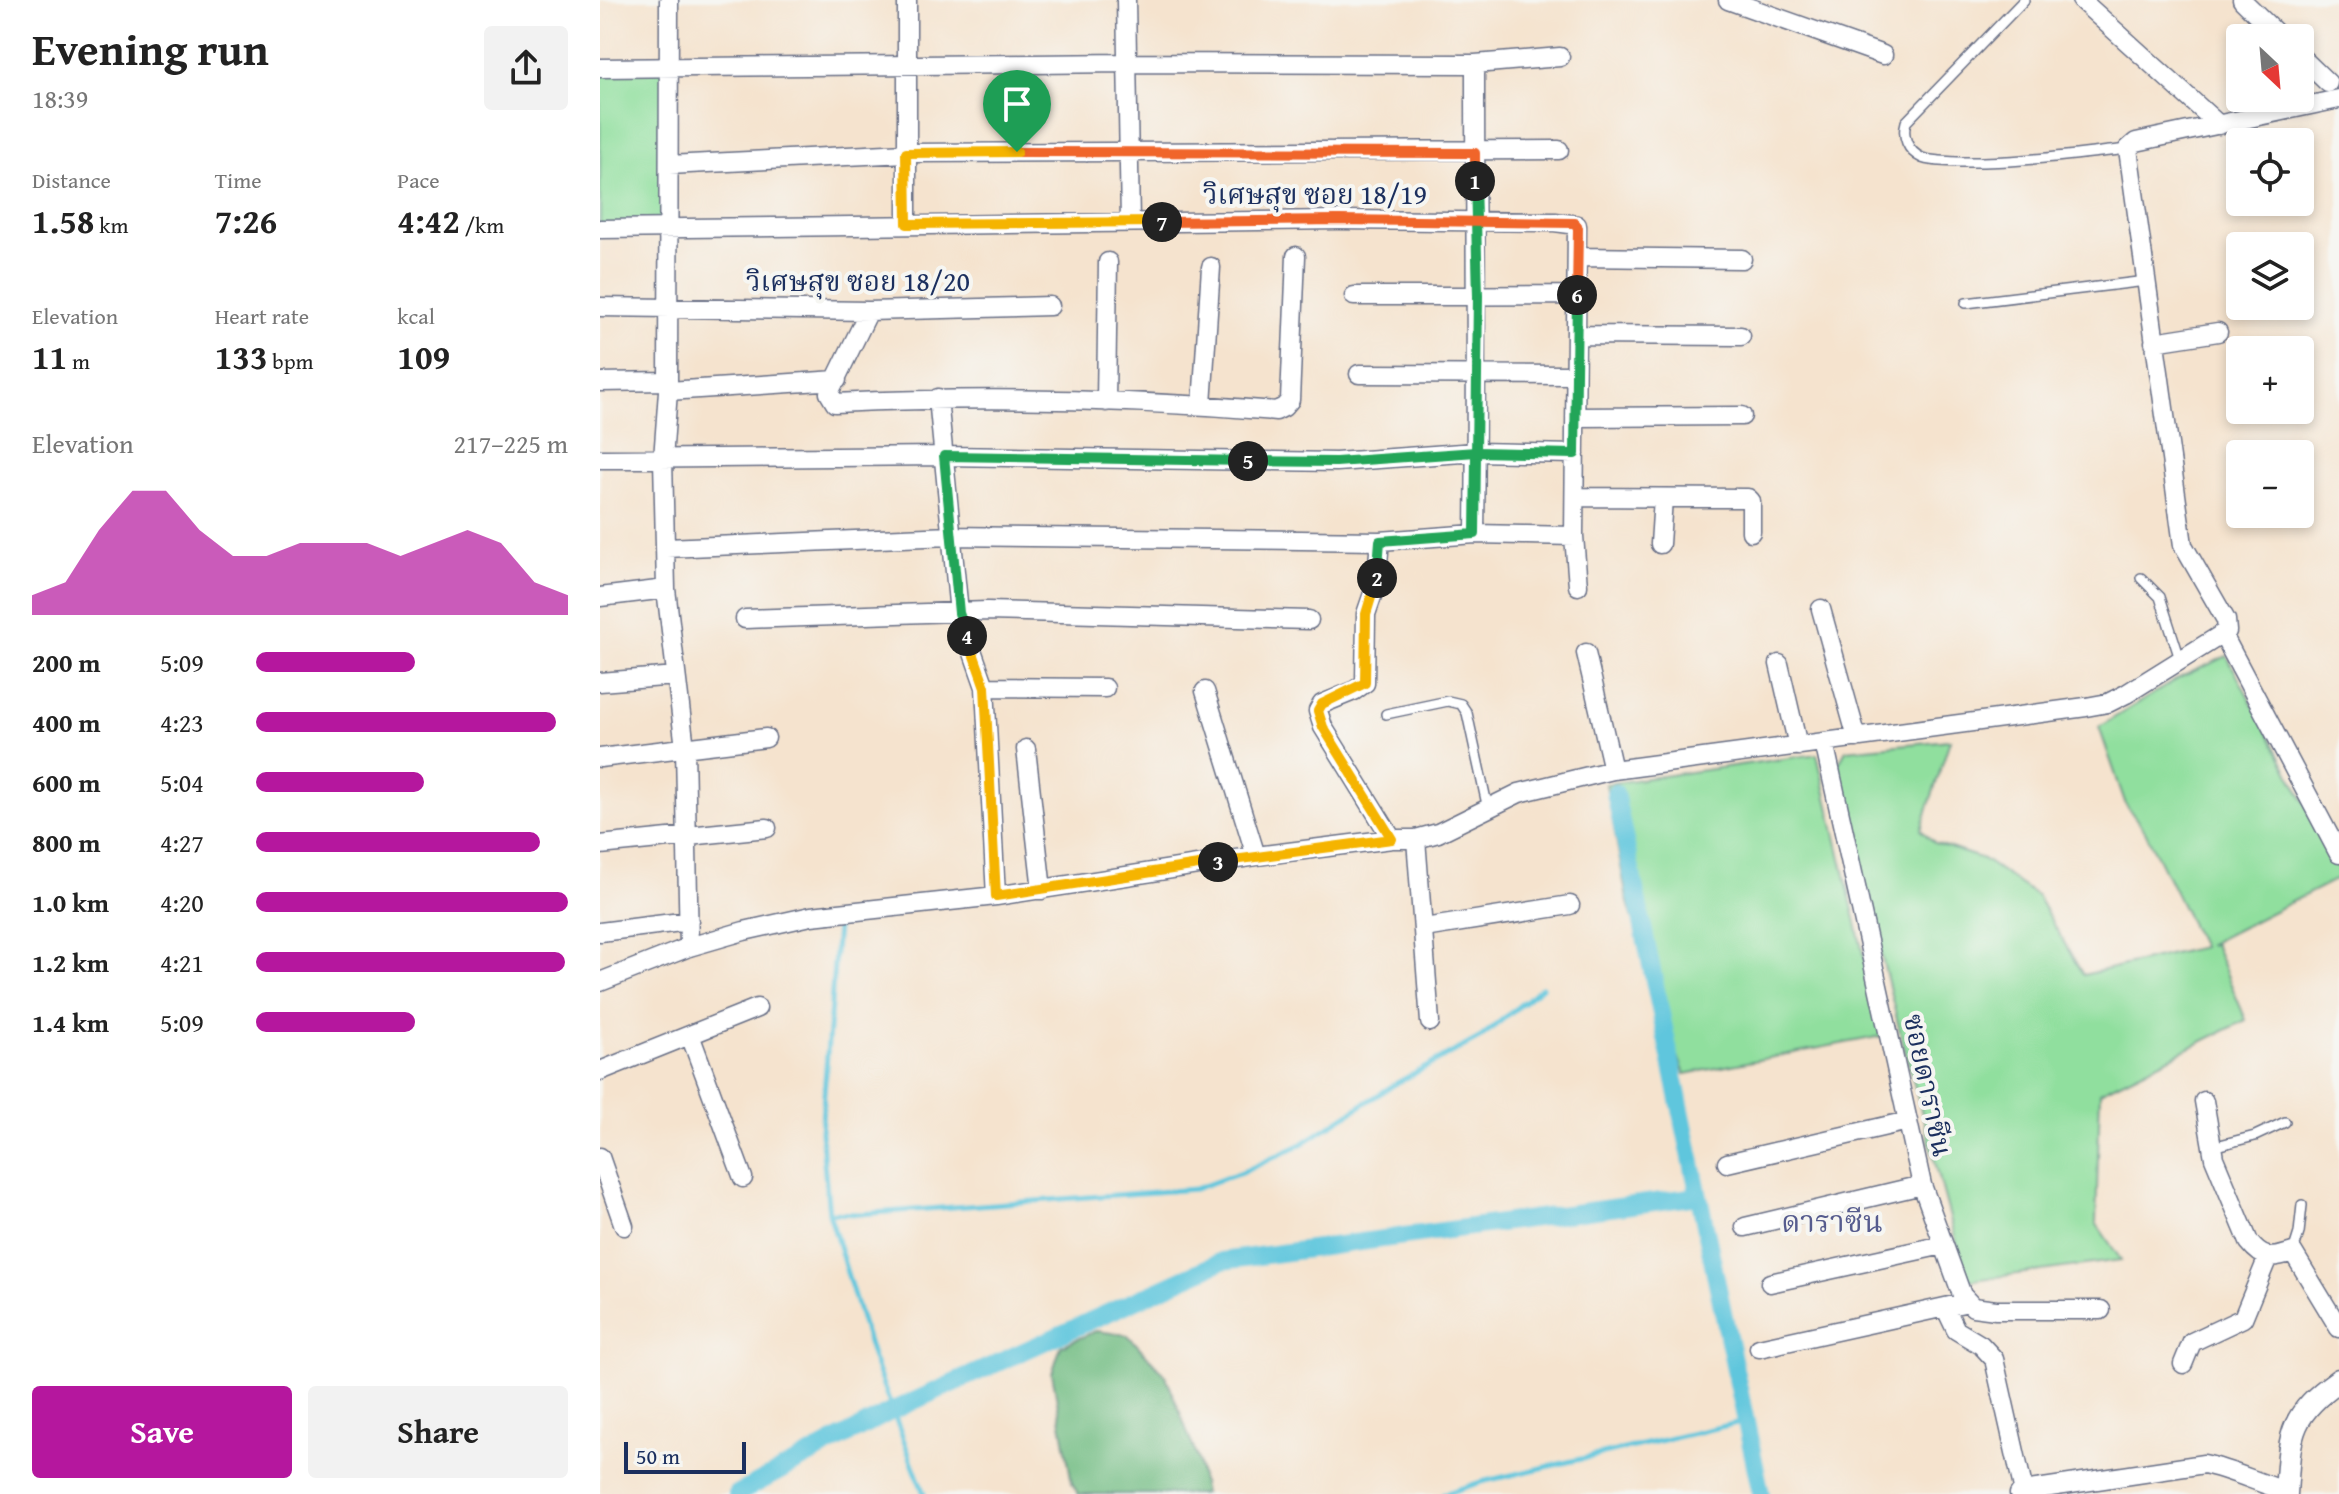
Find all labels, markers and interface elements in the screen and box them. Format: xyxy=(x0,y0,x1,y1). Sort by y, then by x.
text: Evening run xyxy=(32,17,269,81)
north arrow xyxy=(2226,24,2314,112)
map controls xyxy=(2226,24,2314,528)
button: share xyxy=(484,26,568,110)
pin xyxy=(983,70,1051,152)
text: 18:39 xyxy=(32,79,88,118)
icon: arrive xyxy=(995,82,1039,126)
button: locate xyxy=(2226,128,2314,216)
pin: 1 xyxy=(1455,161,1495,201)
text: Distance xyxy=(32,164,111,196)
text: Time xyxy=(215,164,261,196)
text: Pace xyxy=(397,164,440,196)
text: 1 xyxy=(1469,165,1481,197)
street label: วิเศษสุข ซอย 18/19 xyxy=(1203,173,1427,214)
text: 1.58 xyxy=(32,196,94,245)
text: 7:26 xyxy=(215,196,277,245)
text: 4:42 xyxy=(397,196,460,245)
pin: 7 xyxy=(1142,202,1182,242)
text: 7 xyxy=(1156,206,1168,238)
text: km xyxy=(94,209,128,241)
text: /km xyxy=(460,209,504,241)
button: layers xyxy=(2226,232,2314,320)
street label: วิเศษสุข ซอย 18/20 xyxy=(746,260,970,301)
pin: 6 xyxy=(1557,275,1597,315)
text: 6 xyxy=(1571,279,1583,311)
text: Elevation xyxy=(32,300,118,332)
text: Heart rate xyxy=(215,300,309,332)
text: kcal xyxy=(397,300,435,332)
text: 11 xyxy=(32,332,67,381)
text: 133 xyxy=(215,332,268,381)
text: 109 xyxy=(397,332,450,381)
button: + xyxy=(2226,336,2314,424)
text: m xyxy=(67,345,90,377)
text: bpm xyxy=(268,345,314,377)
text: Elevation xyxy=(32,424,134,463)
text: 217–225 m xyxy=(454,424,568,463)
button: − xyxy=(2226,440,2314,528)
pin: 5 xyxy=(1228,441,1268,481)
text: 5 xyxy=(1242,445,1254,477)
pin: 2 xyxy=(1357,558,1397,598)
text: 2 xyxy=(1371,562,1383,594)
pin: 4 xyxy=(947,616,987,656)
text: 4 xyxy=(961,620,973,652)
text: 200 m xyxy=(32,643,100,682)
text: 5:09 xyxy=(160,643,204,682)
text: 400 m xyxy=(32,703,100,742)
text: 4:23 xyxy=(160,703,204,742)
text: 600 m xyxy=(32,763,100,802)
text: 5:04 xyxy=(160,763,204,802)
text: 800 m xyxy=(32,823,100,862)
text: 4:27 xyxy=(160,823,204,862)
pin: 3 xyxy=(1198,842,1238,882)
text: 3 xyxy=(1212,846,1224,878)
text: 1.0 km xyxy=(32,883,109,922)
text: 4:20 xyxy=(160,883,204,922)
text: 1.2 km xyxy=(32,943,109,982)
text: 4:21 xyxy=(160,943,204,982)
text: 1.4 km xyxy=(32,1003,109,1042)
text: 5:09 xyxy=(160,1003,204,1042)
street label: ซอยดาราซีน xyxy=(1894,1010,1964,1160)
district label: ดาราซีน xyxy=(1781,1199,1883,1243)
button: Save xyxy=(32,1386,292,1478)
button: Share xyxy=(308,1386,568,1478)
scale bar xyxy=(624,1438,746,1474)
text: 50 m xyxy=(636,1440,680,1472)

